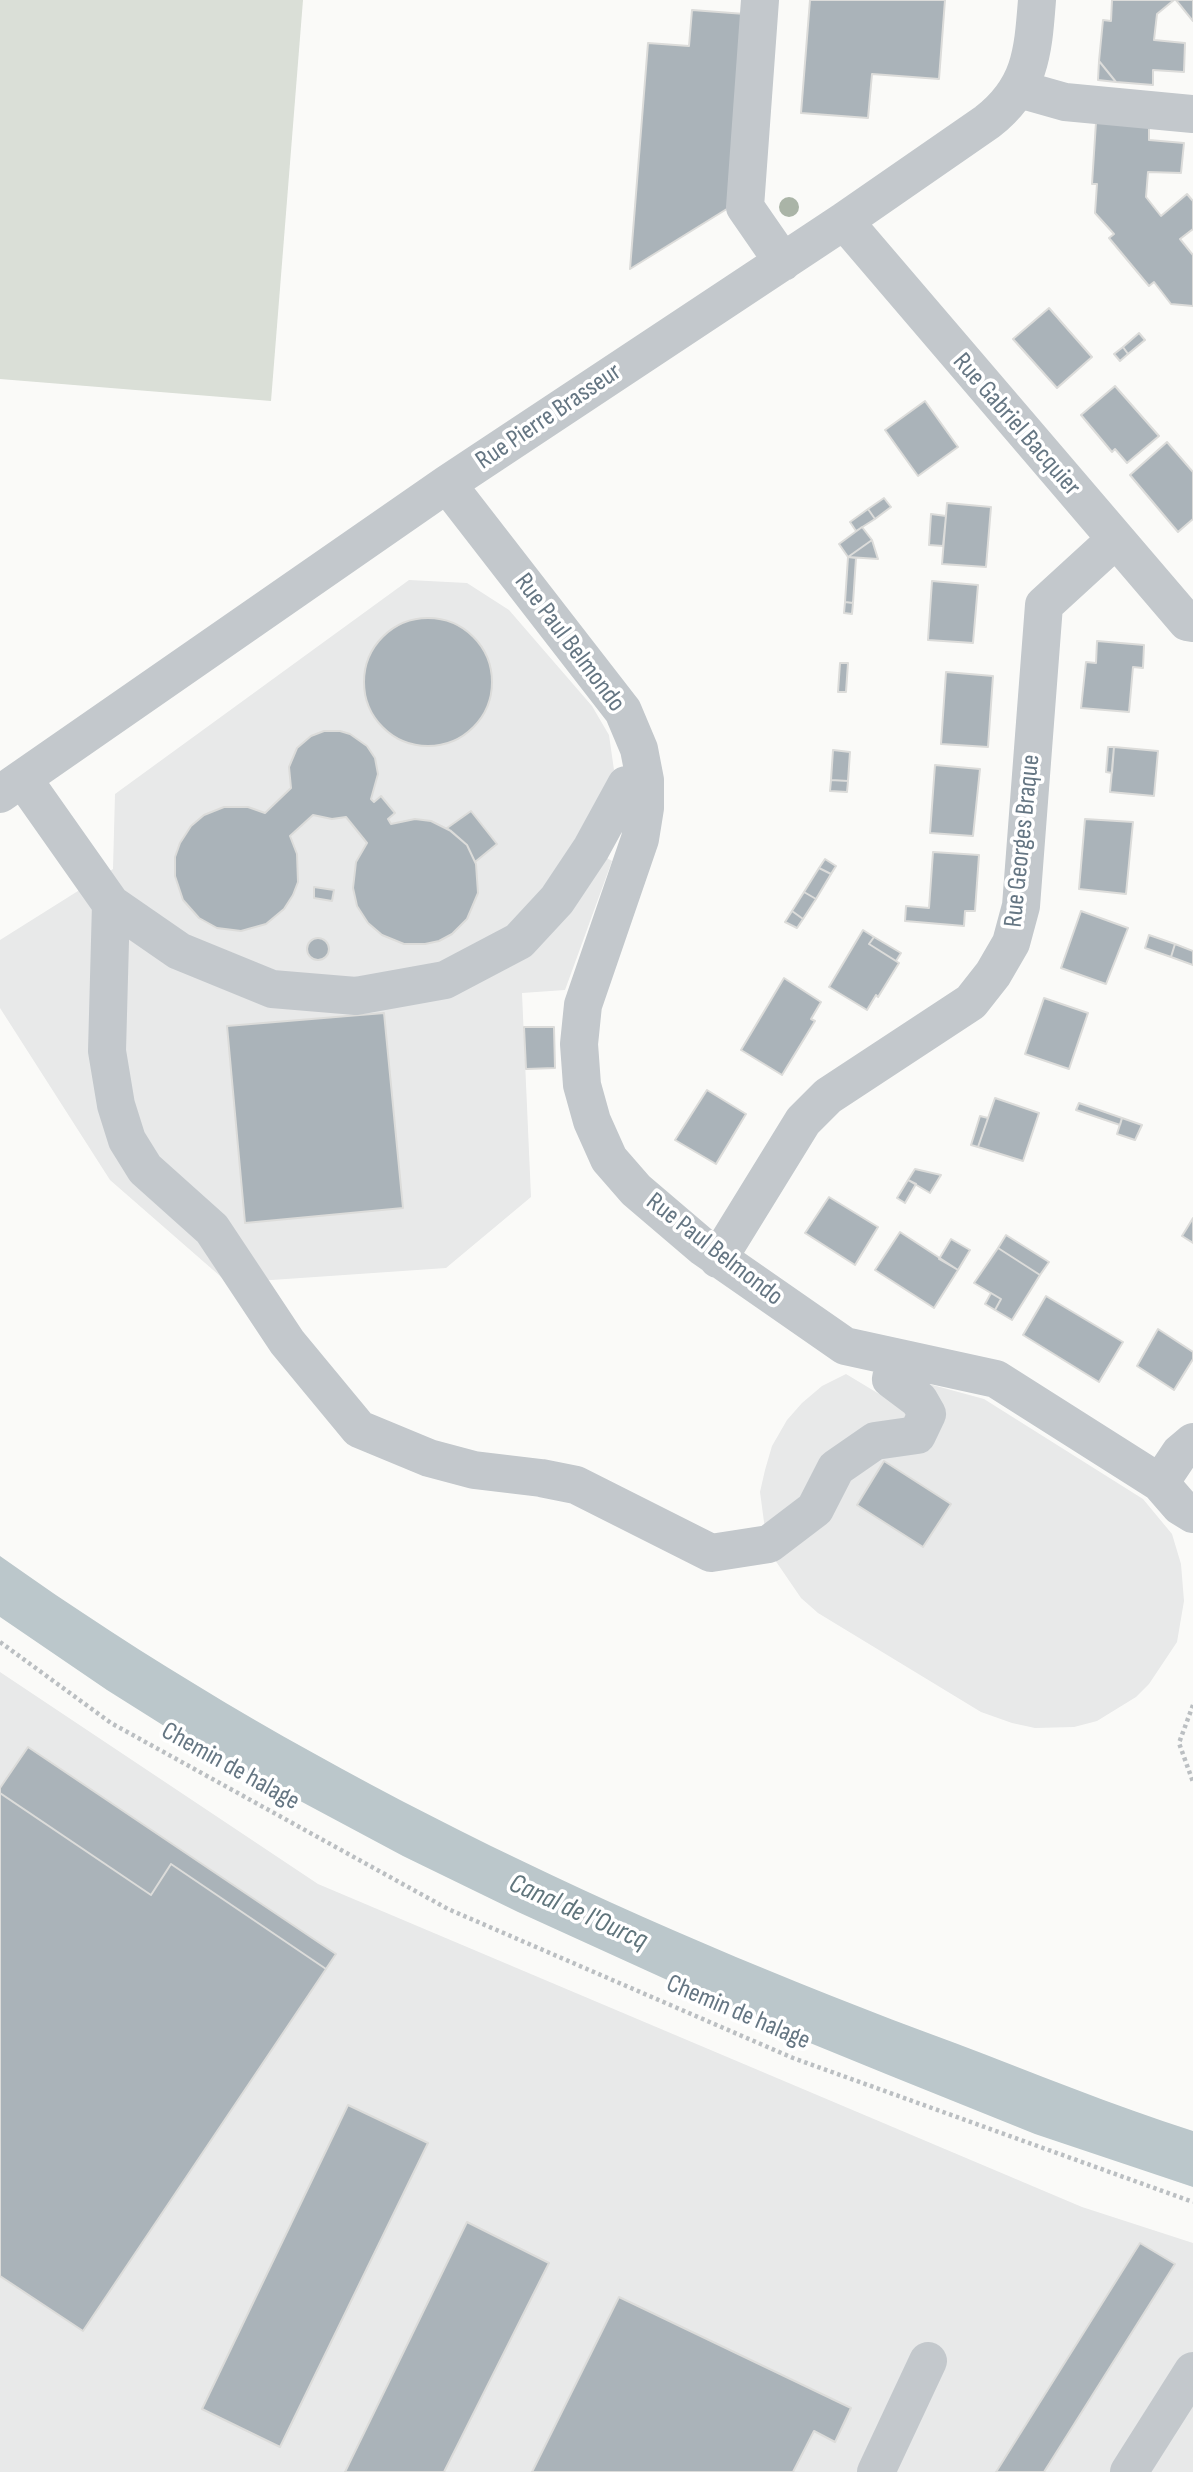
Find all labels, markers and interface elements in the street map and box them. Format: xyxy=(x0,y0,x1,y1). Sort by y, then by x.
street label: Rue Gabriel Bacquier xyxy=(945,347,1087,503)
street label: Rue Pierre Brasseur xyxy=(470,357,628,477)
street label: Rue Paul Belmondo xyxy=(507,568,631,718)
street label: Rue Georges Braque xyxy=(998,753,1048,929)
street label: Rue Paul Belmondo xyxy=(639,1187,789,1313)
street label: Chemin de halage xyxy=(155,1716,305,1818)
water label: Canal de l'Ourcq xyxy=(504,1868,652,1958)
street label: Chemin de halage xyxy=(661,1969,815,2057)

